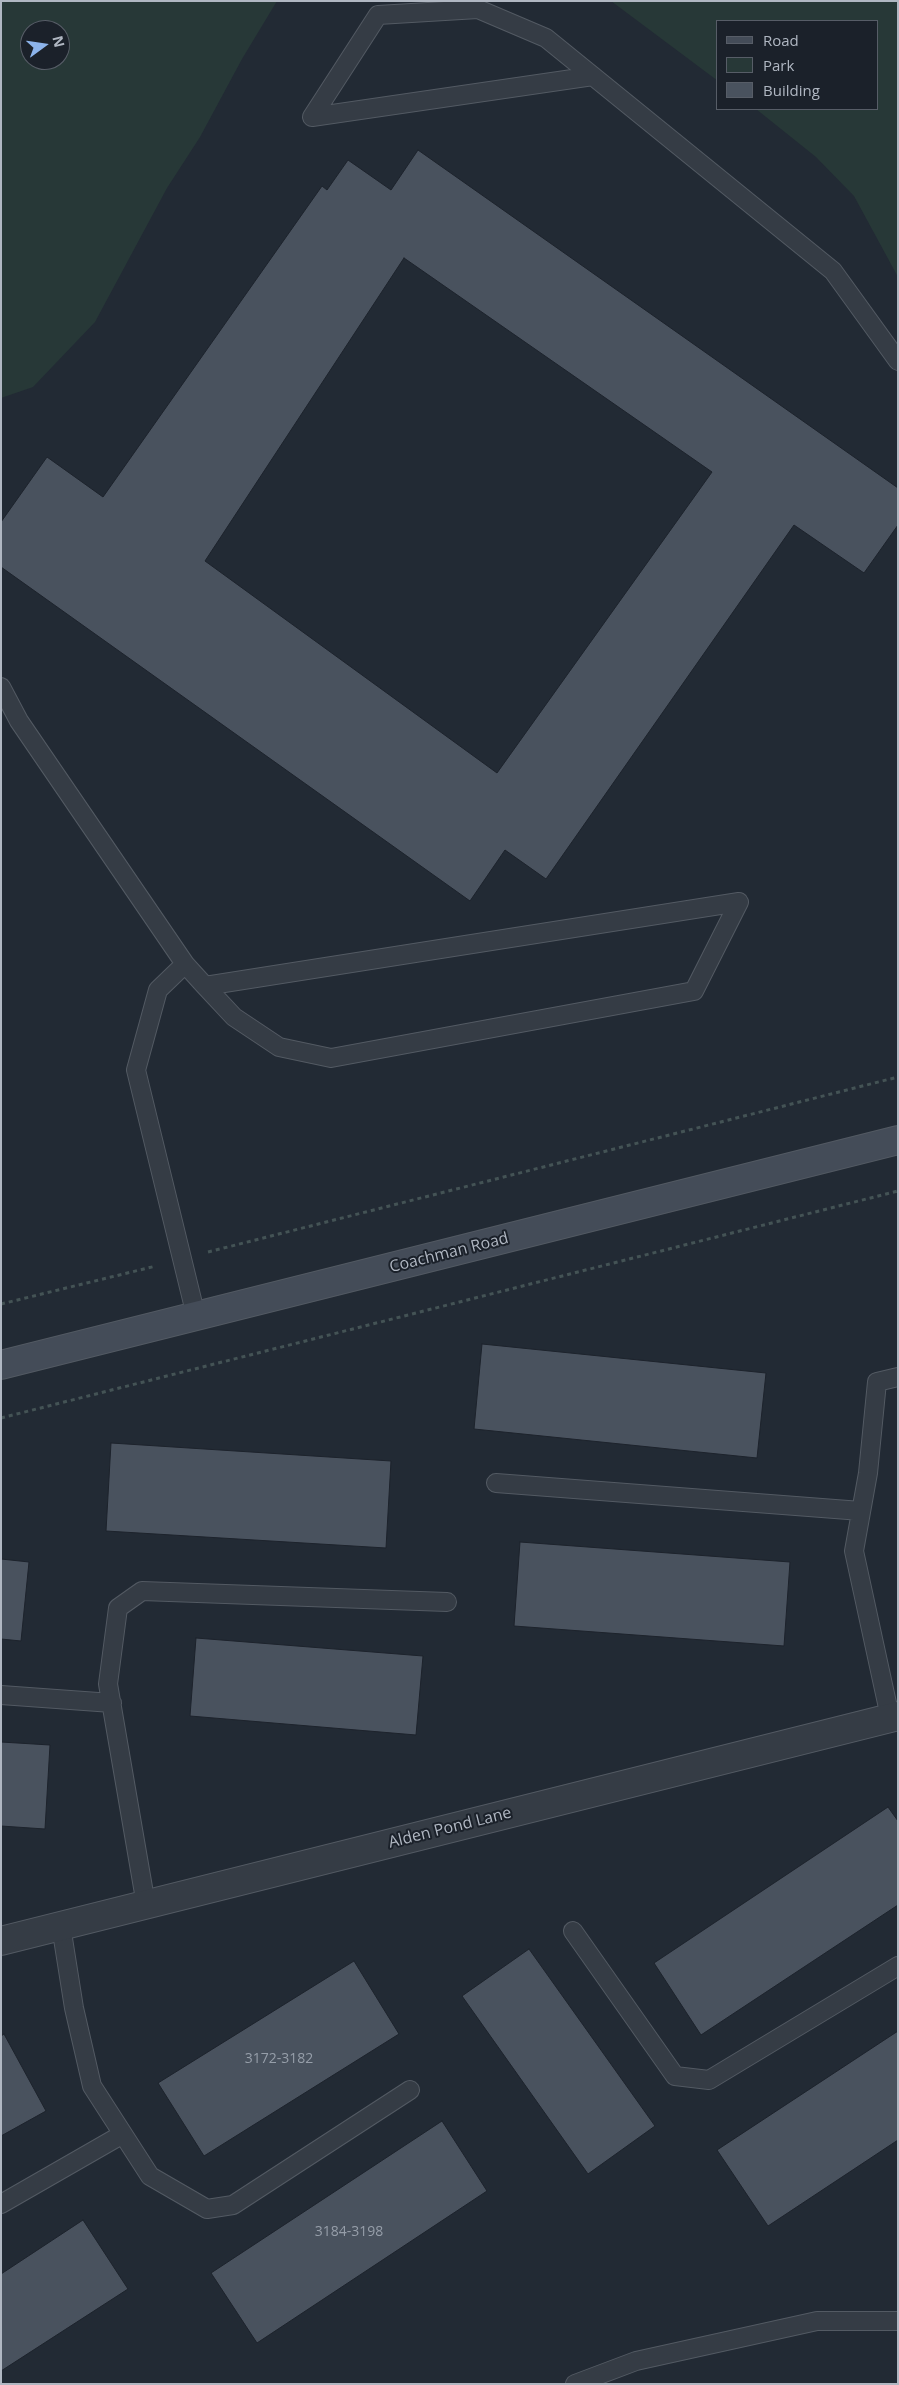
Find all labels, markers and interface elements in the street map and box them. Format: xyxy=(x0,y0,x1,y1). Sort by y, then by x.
north arrow xyxy=(20,20,70,70)
legend xyxy=(716,20,879,110)
text: Road xyxy=(763,30,799,50)
text: N xyxy=(48,34,70,49)
text: Park xyxy=(763,55,794,75)
text: Building xyxy=(763,80,820,100)
street label: Coachman Road xyxy=(388,1229,510,1277)
street label: Alden Pond Lane xyxy=(387,1803,513,1853)
house number: 3172-3182 xyxy=(245,2051,313,2067)
house number: 3184-3198 xyxy=(315,2224,383,2240)

